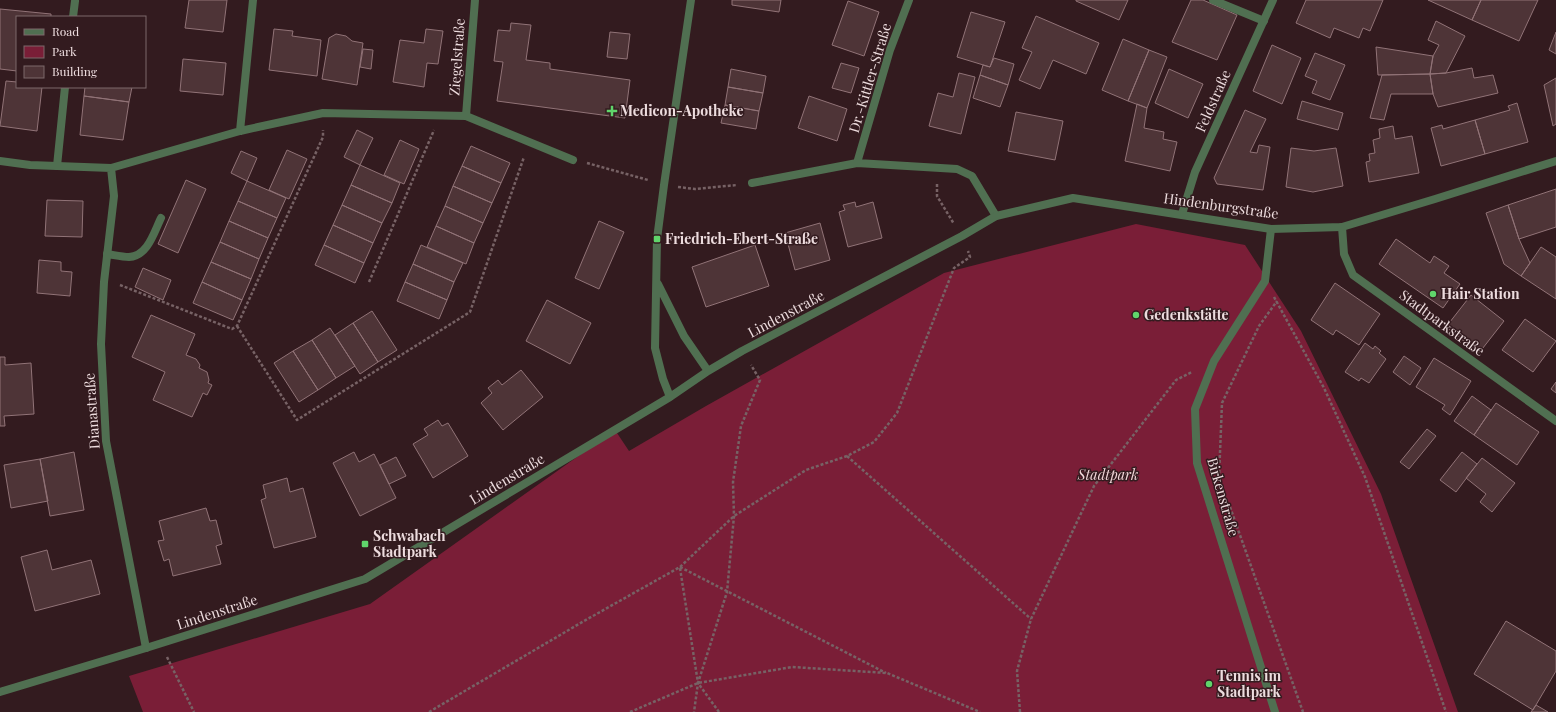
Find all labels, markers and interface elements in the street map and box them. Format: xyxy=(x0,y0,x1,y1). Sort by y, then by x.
legend xyxy=(16,16,146,88)
street label: Ziegelstraße xyxy=(444,18,469,96)
street label: Dr.-Kittler-Straße xyxy=(844,21,895,135)
text: Road xyxy=(52,23,79,39)
text: Park xyxy=(52,43,77,59)
text: Building xyxy=(52,63,98,79)
street label: Feldstraße xyxy=(1190,67,1235,135)
place label: Medicon-Apotheke xyxy=(620,101,744,120)
marker: Medicon-Apotheke xyxy=(607,106,617,116)
street label: Hindenburgstraße xyxy=(1162,188,1280,223)
place label: Friedrich-Ebert-Straße xyxy=(665,229,818,248)
marker: Friedrich-Ebert-Straße xyxy=(652,234,662,244)
place label: Hair Station xyxy=(1441,284,1520,303)
street label: Lindenstraße xyxy=(744,285,827,342)
street label: Stadtparkstraße xyxy=(1396,285,1489,360)
marker: Hair Station xyxy=(1428,289,1438,299)
place label: Gedenkstätte xyxy=(1144,305,1229,324)
marker: Gedenkstätte xyxy=(1131,310,1141,320)
street label: Dianastraße xyxy=(79,372,104,450)
street label: Lindenstraße xyxy=(466,449,548,508)
street label: Birkenstraße xyxy=(1203,455,1244,538)
park label: Stadtpark xyxy=(1077,465,1138,484)
place label: Schwabach Stadtpark xyxy=(373,526,446,561)
marker: Schwabach Stadtpark xyxy=(360,539,370,549)
street label: Lindenstraße xyxy=(174,590,260,634)
place label: Tennis im Stadtpark xyxy=(1217,666,1281,701)
marker: Tennis im Stadtpark xyxy=(1204,679,1214,689)

